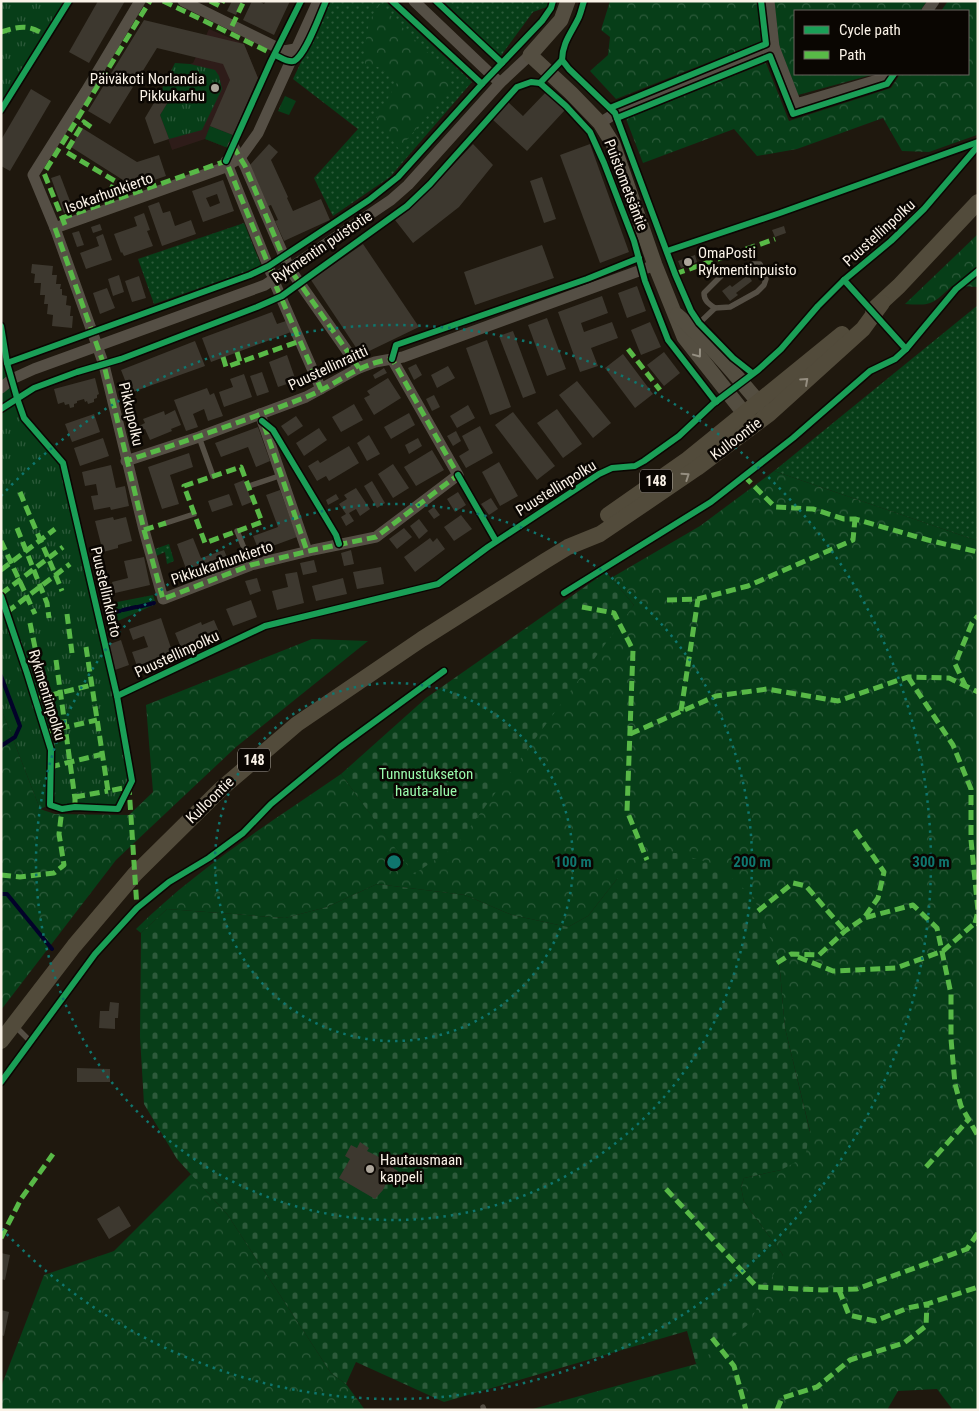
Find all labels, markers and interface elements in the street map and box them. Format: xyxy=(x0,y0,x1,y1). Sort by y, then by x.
legend xyxy=(794,10,969,75)
text: Cycle path xyxy=(839,21,901,39)
text: Path xyxy=(839,46,866,64)
place label: Päiväkoti Norlandia Pikkukarhu xyxy=(90,70,205,105)
marker: Päiväkoti Norlandia Pikkukarhu xyxy=(209,82,221,94)
street label: Puistometsäntie xyxy=(600,137,652,233)
street label: Isokarhunkierto xyxy=(63,169,155,217)
street label: Puustellinpolku xyxy=(839,196,919,270)
street label: Rykmentin puistotie xyxy=(269,207,375,287)
place label: OmaPosti Rykmentinpuisto xyxy=(698,244,796,279)
marker: OmaPosti Rykmentinpuisto xyxy=(682,256,694,268)
street label: Puustellinraitti xyxy=(285,342,371,394)
one-way arrow xyxy=(692,348,700,357)
one-way arrow xyxy=(799,378,808,387)
street label: Pikkupolku xyxy=(115,380,147,448)
street label: Kulloontie xyxy=(707,414,765,464)
street label: Puustellinpolku xyxy=(513,456,599,520)
road number: 148 xyxy=(640,470,672,492)
one-way arrow xyxy=(680,473,689,482)
street label: Pikkukarhunkierto xyxy=(169,537,275,589)
street label: Puustellinkierto xyxy=(87,545,125,639)
street label: Puustellinpolku xyxy=(132,627,222,681)
street label: Rykmentinpolku xyxy=(25,647,69,743)
road number: 148 xyxy=(238,748,270,772)
park label: Tunnustukseton hauta-alue xyxy=(379,765,473,800)
street label: Kulloontie xyxy=(182,773,238,827)
centre of rings xyxy=(385,853,403,871)
text: 100 m xyxy=(554,853,592,871)
text: 200 m xyxy=(733,853,771,871)
text: 300 m xyxy=(912,853,950,871)
place label: Hautausmaan kappeli xyxy=(380,1151,462,1186)
marker: Hautausmaan kappeli xyxy=(364,1163,376,1175)

